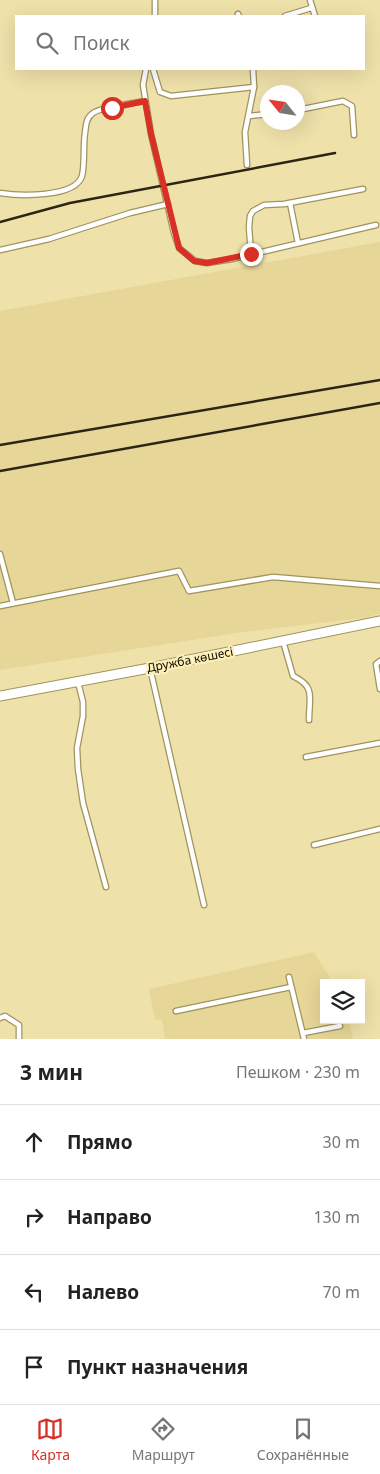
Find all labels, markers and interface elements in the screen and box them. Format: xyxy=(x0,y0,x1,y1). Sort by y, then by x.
search box xyxy=(15,15,365,70)
icon: search xyxy=(33,29,61,57)
text: Поиск xyxy=(73,30,129,56)
north arrow xyxy=(260,85,305,130)
route start xyxy=(101,97,124,120)
route end xyxy=(240,243,263,266)
street label: Дружба көшесі xyxy=(145,643,235,676)
map controls xyxy=(320,979,365,1024)
button: layers xyxy=(320,979,365,1024)
text: 3 мин xyxy=(20,1058,83,1086)
text: Пешком · 230 m xyxy=(236,1061,360,1083)
icon: ahead xyxy=(20,1128,48,1156)
text: Прямо xyxy=(67,1129,133,1155)
text: 30 m xyxy=(323,1131,360,1153)
icon: right xyxy=(20,1203,48,1231)
text: Направо xyxy=(67,1204,152,1230)
text: 130 m xyxy=(313,1206,360,1228)
icon: left xyxy=(20,1278,48,1306)
text: Налево xyxy=(67,1279,139,1305)
text: 70 m xyxy=(323,1281,360,1303)
icon: arrive xyxy=(20,1353,48,1381)
text: Пункт назначения xyxy=(67,1354,248,1380)
tab: Карта xyxy=(31,1415,70,1464)
tab: Маршрут xyxy=(132,1415,195,1464)
tab: Сохранённые xyxy=(257,1415,349,1464)

